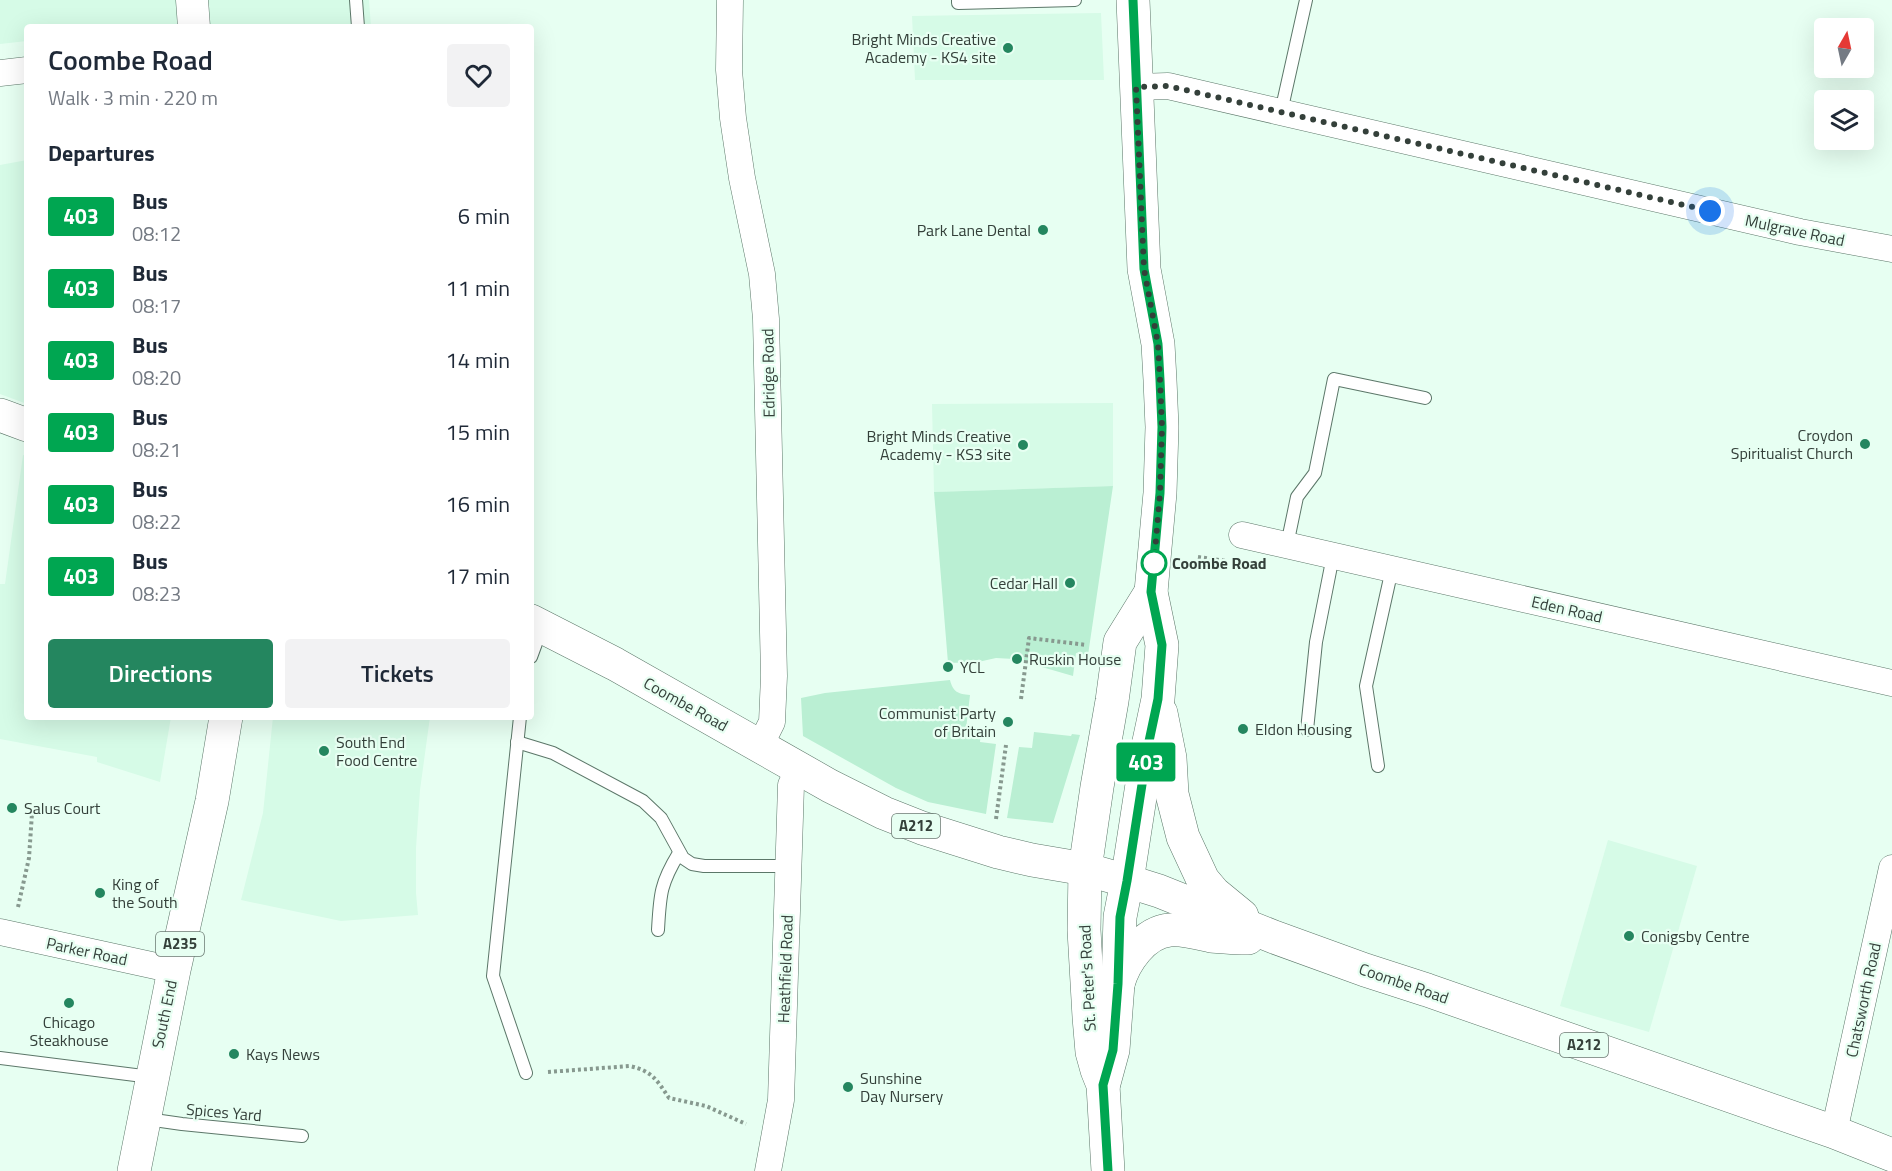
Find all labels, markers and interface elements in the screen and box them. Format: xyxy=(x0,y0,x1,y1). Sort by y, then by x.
north arrow xyxy=(1814,18,1874,78)
map controls xyxy=(1814,18,1874,150)
place label: Bright Minds Creative Academy - KS4 site xyxy=(851,27,996,69)
text: Coombe Road xyxy=(48,38,213,81)
marker: Bright Minds Creative Academy - KS4 site xyxy=(1001,41,1015,55)
button: heart xyxy=(447,44,510,107)
text: Walk · 3 min · 220 m xyxy=(48,82,218,113)
button: layers xyxy=(1814,90,1874,150)
text: Departures xyxy=(48,136,155,170)
text: Bus xyxy=(132,184,168,218)
your location xyxy=(1695,196,1725,226)
text: 6 min xyxy=(458,199,510,233)
text: 403 xyxy=(63,200,99,232)
street label: Mulgrave Road xyxy=(1743,208,1847,252)
text: 08:12 xyxy=(132,218,181,249)
place label: Park Lane Dental xyxy=(917,218,1031,242)
marker: Park Lane Dental xyxy=(1036,223,1050,237)
text: Bus xyxy=(132,256,168,290)
text: 11 min xyxy=(445,271,510,305)
text: 403 xyxy=(63,272,99,304)
text: 08:17 xyxy=(132,290,181,321)
text: Bus xyxy=(132,328,168,362)
street label: Edridge Road xyxy=(755,328,781,418)
text: 14 min xyxy=(445,343,510,377)
text: 403 xyxy=(63,344,99,376)
text: 08:20 xyxy=(132,362,181,393)
text: Bus xyxy=(132,400,168,434)
text: 15 min xyxy=(445,415,510,449)
text: 403 xyxy=(63,416,99,448)
place label: Croydon Spiritualist Church xyxy=(1731,423,1853,465)
place label: Bright Minds Creative Academy - KS3 site xyxy=(866,424,1011,466)
text: 08:21 xyxy=(132,434,181,465)
marker: Croydon Spiritualist Church xyxy=(1858,437,1872,451)
marker: Bright Minds Creative Academy - KS3 site xyxy=(1016,438,1030,452)
text: Bus xyxy=(132,472,168,506)
text: 16 min xyxy=(445,487,510,521)
text: 403 xyxy=(63,488,99,520)
text: 08:22 xyxy=(132,506,181,537)
text: Bus xyxy=(132,544,168,578)
marker: Coombe Road xyxy=(1141,550,1167,576)
place label: Coombe Road xyxy=(1172,551,1267,575)
text: 17 min xyxy=(445,559,510,593)
text: 403 xyxy=(63,560,99,592)
place label: Cedar Hall xyxy=(990,571,1058,595)
marker: Cedar Hall xyxy=(1063,576,1077,590)
text: 08:23 xyxy=(132,578,181,609)
street label: Eden Road xyxy=(1529,589,1605,629)
button: Directions xyxy=(48,639,273,708)
button: Tickets xyxy=(285,639,510,708)
place label: Ruskin House xyxy=(1029,647,1121,671)
marker: Ruskin House xyxy=(1010,652,1024,666)
place label: YCL xyxy=(960,655,985,679)
marker: YCL xyxy=(941,660,955,674)
street label: Coombe Road xyxy=(639,671,733,737)
place label: Communist Party of Britain xyxy=(879,701,996,743)
marker: Communist Party of Britain xyxy=(1001,715,1015,729)
place label: Eldon Housing xyxy=(1255,717,1352,741)
marker: Eldon Housing xyxy=(1236,722,1250,736)
place label: South End Food Centre xyxy=(336,730,417,772)
line badge: 403 xyxy=(1112,742,1180,782)
marker: South End Food Centre xyxy=(317,744,331,758)
text: 403 xyxy=(1128,746,1164,778)
place label: Salus Court xyxy=(24,796,101,820)
marker: Salus Court xyxy=(5,801,19,815)
road number: A212 xyxy=(892,814,940,838)
place label: King of the South xyxy=(112,872,178,914)
marker: King of the South xyxy=(93,886,107,900)
street label: Heathfield Road xyxy=(771,914,799,1024)
street label: St. Peter's Road xyxy=(1072,924,1102,1032)
place label: Conigsby Centre xyxy=(1641,924,1750,948)
marker: Conigsby Centre xyxy=(1622,929,1636,943)
street label: Parker Road xyxy=(44,931,130,971)
road number: A235 xyxy=(156,932,204,956)
street label: Chatsworth Road xyxy=(1839,940,1887,1060)
street label: Coombe Road xyxy=(1356,956,1452,1010)
street label: South End xyxy=(145,978,183,1050)
marker: Chicago Steakhouse xyxy=(62,996,76,1010)
place label: Chicago Steakhouse xyxy=(30,1010,108,1052)
road number: A212 xyxy=(1560,1033,1608,1057)
place label: Kays News xyxy=(246,1042,320,1066)
marker: Kays News xyxy=(227,1047,241,1061)
place label: Sunshine Day Nursery xyxy=(860,1066,943,1108)
marker: Sunshine Day Nursery xyxy=(841,1080,855,1094)
street label: Spices Yard xyxy=(185,1097,263,1127)

